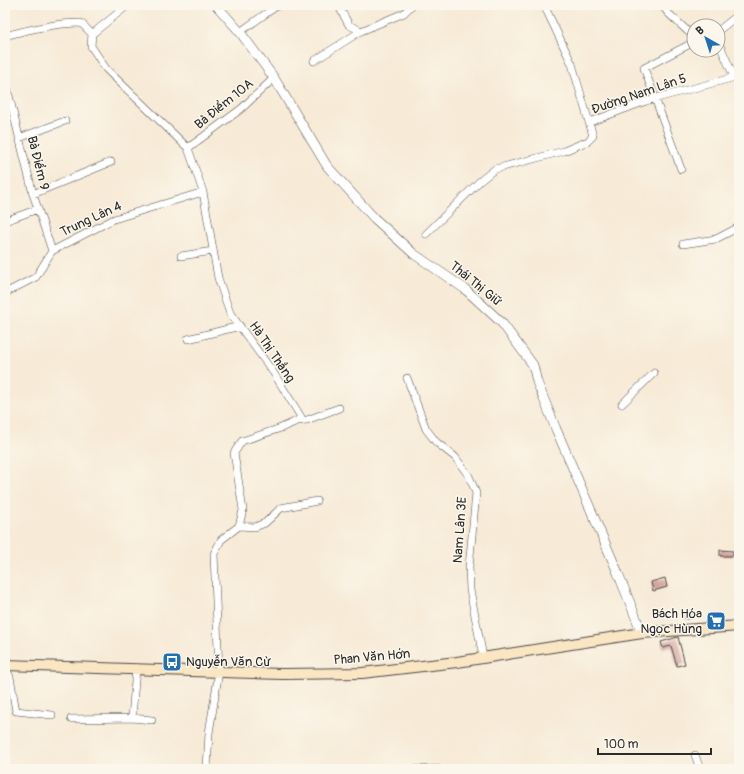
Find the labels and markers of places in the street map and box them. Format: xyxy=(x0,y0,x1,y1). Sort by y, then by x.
place label: Bách Hóa Ngọc Hùng xyxy=(641,606,702,637)
supermarket icon: Bách Hóa Ngọc Hùng xyxy=(705,610,727,632)
bus stop icon: Nguyễn Văn Cừ xyxy=(161,651,183,673)
place label: Nguyễn Văn Cừ xyxy=(186,654,271,670)

